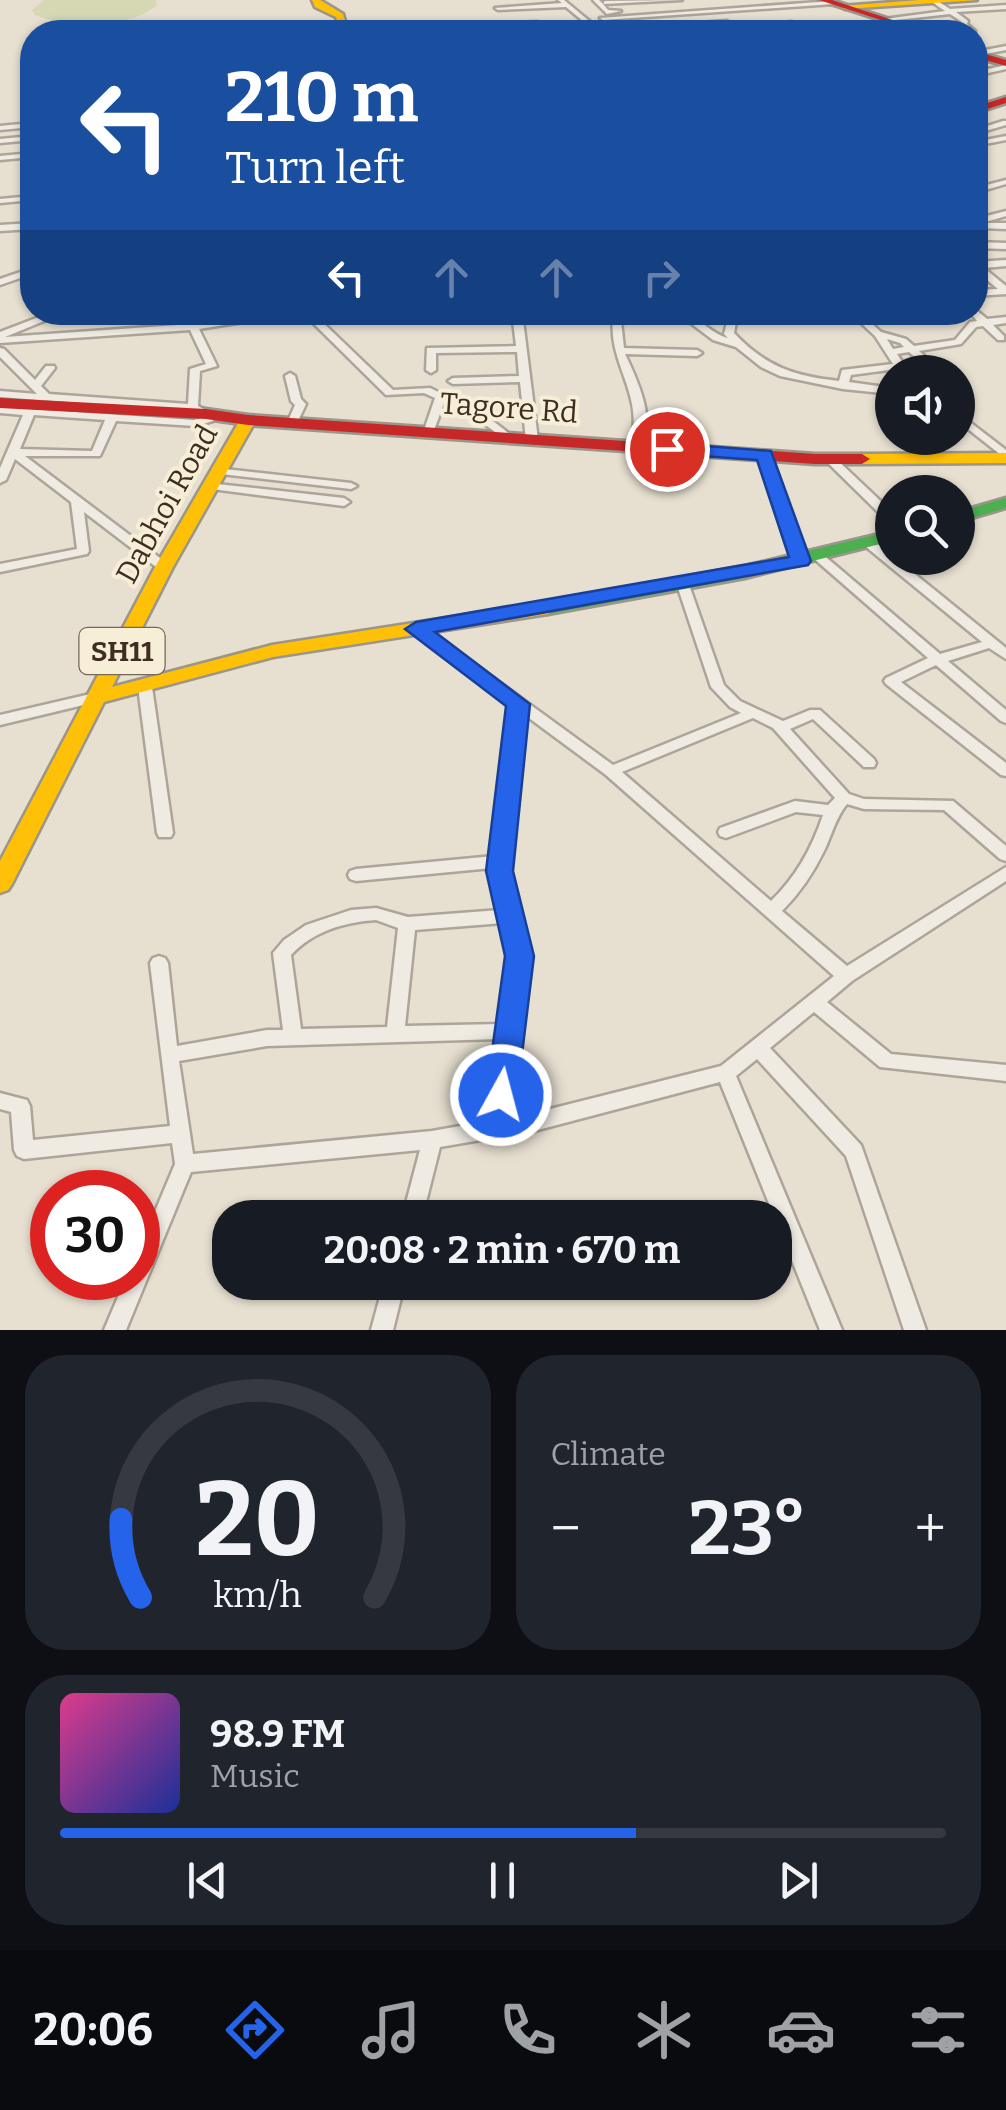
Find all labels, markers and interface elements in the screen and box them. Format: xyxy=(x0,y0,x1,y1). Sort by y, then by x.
text: 210 m xyxy=(225,56,418,140)
icon: left xyxy=(60,60,190,190)
text: Turn left xyxy=(225,141,405,195)
icon: left xyxy=(319,250,374,305)
icon: ahead xyxy=(424,250,479,305)
icon: ahead xyxy=(529,250,584,305)
icon: right xyxy=(634,250,689,305)
map controls xyxy=(875,355,975,575)
button: sound xyxy=(875,355,975,455)
street label: Tagore Rd xyxy=(439,385,579,431)
pin xyxy=(625,407,710,492)
street label: Dabhoi Road xyxy=(109,418,226,590)
icon: arrive xyxy=(640,422,695,477)
button: search xyxy=(875,475,975,575)
road number: SH11 xyxy=(80,628,164,674)
position arrow xyxy=(449,1043,553,1147)
speed limit sign: 30 xyxy=(30,1170,160,1300)
text: 20:08 · 2 min · 670 m xyxy=(324,1227,680,1273)
text: Climate xyxy=(551,1435,666,1473)
text: 20 xyxy=(195,1458,320,1583)
text: 23° xyxy=(688,1484,807,1574)
text: − xyxy=(551,1496,581,1562)
text: + xyxy=(915,1496,946,1562)
text: km/h xyxy=(214,1574,302,1616)
text: 98.9 FM xyxy=(210,1711,345,1757)
text: Music xyxy=(210,1757,300,1795)
icon: previous xyxy=(180,1853,235,1908)
icon: pause xyxy=(475,1853,530,1908)
icon: next xyxy=(771,1853,826,1908)
icon: directions xyxy=(220,1995,290,2065)
icon: music xyxy=(356,1995,426,2065)
icon: phone xyxy=(493,1995,563,2065)
icon: climate xyxy=(629,1995,699,2065)
icon: car xyxy=(766,1995,836,2065)
icon: filters xyxy=(903,1995,973,2065)
text: 20:06 xyxy=(33,2003,153,2057)

